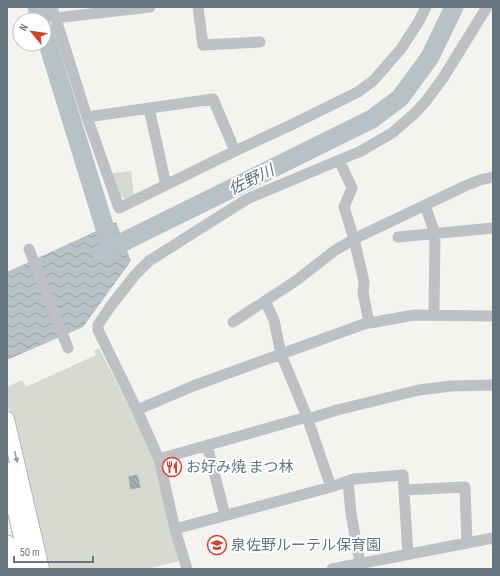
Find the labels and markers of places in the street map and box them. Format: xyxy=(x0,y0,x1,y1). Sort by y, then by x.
restaurant icon: お好み焼 まつ林 xyxy=(161,456,183,478)
place label: お好み焼 まつ林 xyxy=(186,458,293,477)
school or university icon: 泉佐野ルーテル保育園 xyxy=(206,534,228,556)
place label: 泉佐野ルーテル保育園 xyxy=(231,536,381,555)

